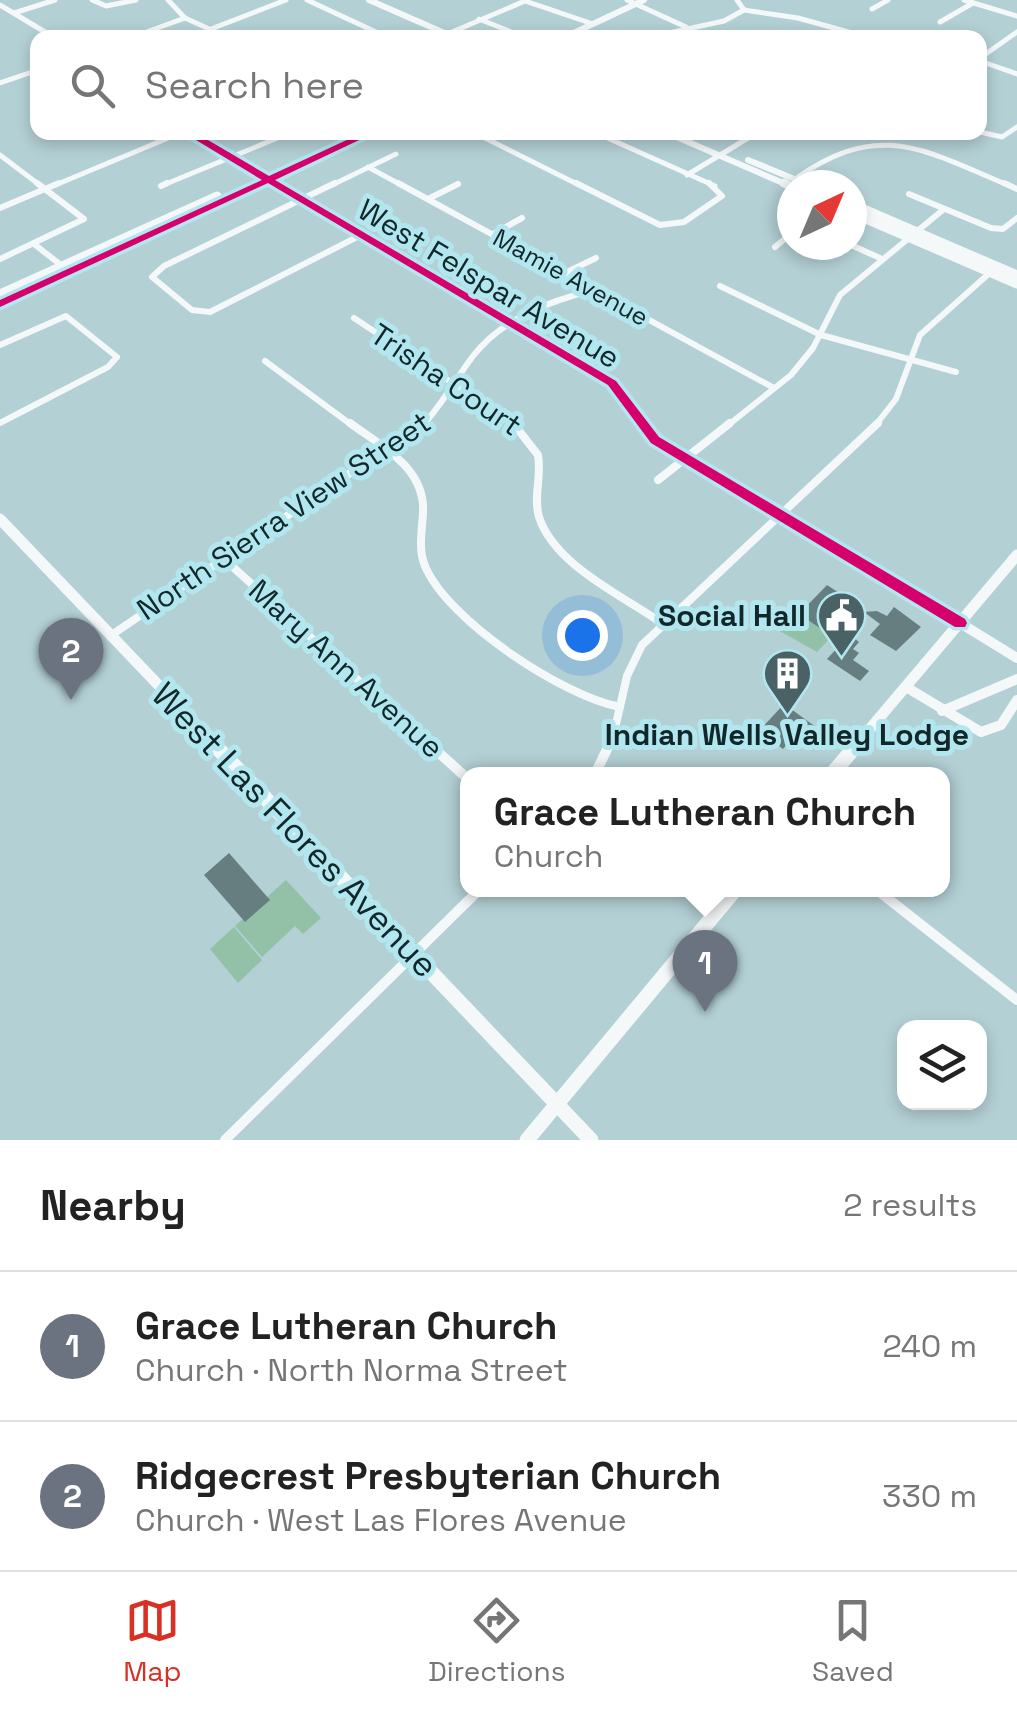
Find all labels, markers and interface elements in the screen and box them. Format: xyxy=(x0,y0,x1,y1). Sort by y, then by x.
search box xyxy=(30,30,987,140)
icon: search xyxy=(65,58,120,113)
text: Search here xyxy=(145,61,364,109)
north arrow xyxy=(777,170,867,260)
street label: West Felspar Avenue xyxy=(351,190,627,377)
street label: Mamie Avenue xyxy=(488,221,654,333)
street label: Trisha Court xyxy=(363,315,530,445)
street label: North Sierra View Street xyxy=(129,403,438,629)
street label: Mary Ann Avenue xyxy=(241,571,452,766)
public building icon: Social Hall xyxy=(815,590,867,658)
place label: Social Hall xyxy=(658,596,806,635)
your location xyxy=(557,610,608,661)
pin: 2 xyxy=(38,618,104,700)
building icon: Indian Wells Valley Lodge xyxy=(761,648,813,716)
street label: West Las Flores Avenue xyxy=(142,673,448,987)
place label: Indian Wells Valley Lodge xyxy=(605,715,969,754)
popup xyxy=(460,767,950,897)
text: Grace Lutheran Church xyxy=(494,788,916,836)
text: Church xyxy=(494,836,603,876)
pin: 1 xyxy=(672,930,738,1012)
map controls xyxy=(897,1020,987,1110)
button: layers xyxy=(897,1020,987,1110)
text: Nearby xyxy=(40,1179,186,1232)
text: 2 results xyxy=(843,1185,977,1225)
text: Grace Lutheran Church xyxy=(135,1302,558,1350)
text: 1 xyxy=(65,1326,80,1366)
text: 240 m xyxy=(882,1326,977,1366)
text: Church · North Norma Street xyxy=(135,1350,568,1390)
text: Ridgecrest Presbyterian Church xyxy=(135,1452,721,1500)
text: 2 xyxy=(63,1476,82,1516)
text: 330 m xyxy=(882,1476,977,1516)
text: Church · West Las Flores Avenue xyxy=(135,1500,627,1540)
tab: Map xyxy=(123,1593,182,1689)
tab: Directions xyxy=(428,1593,565,1689)
tab: Saved xyxy=(812,1593,894,1689)

